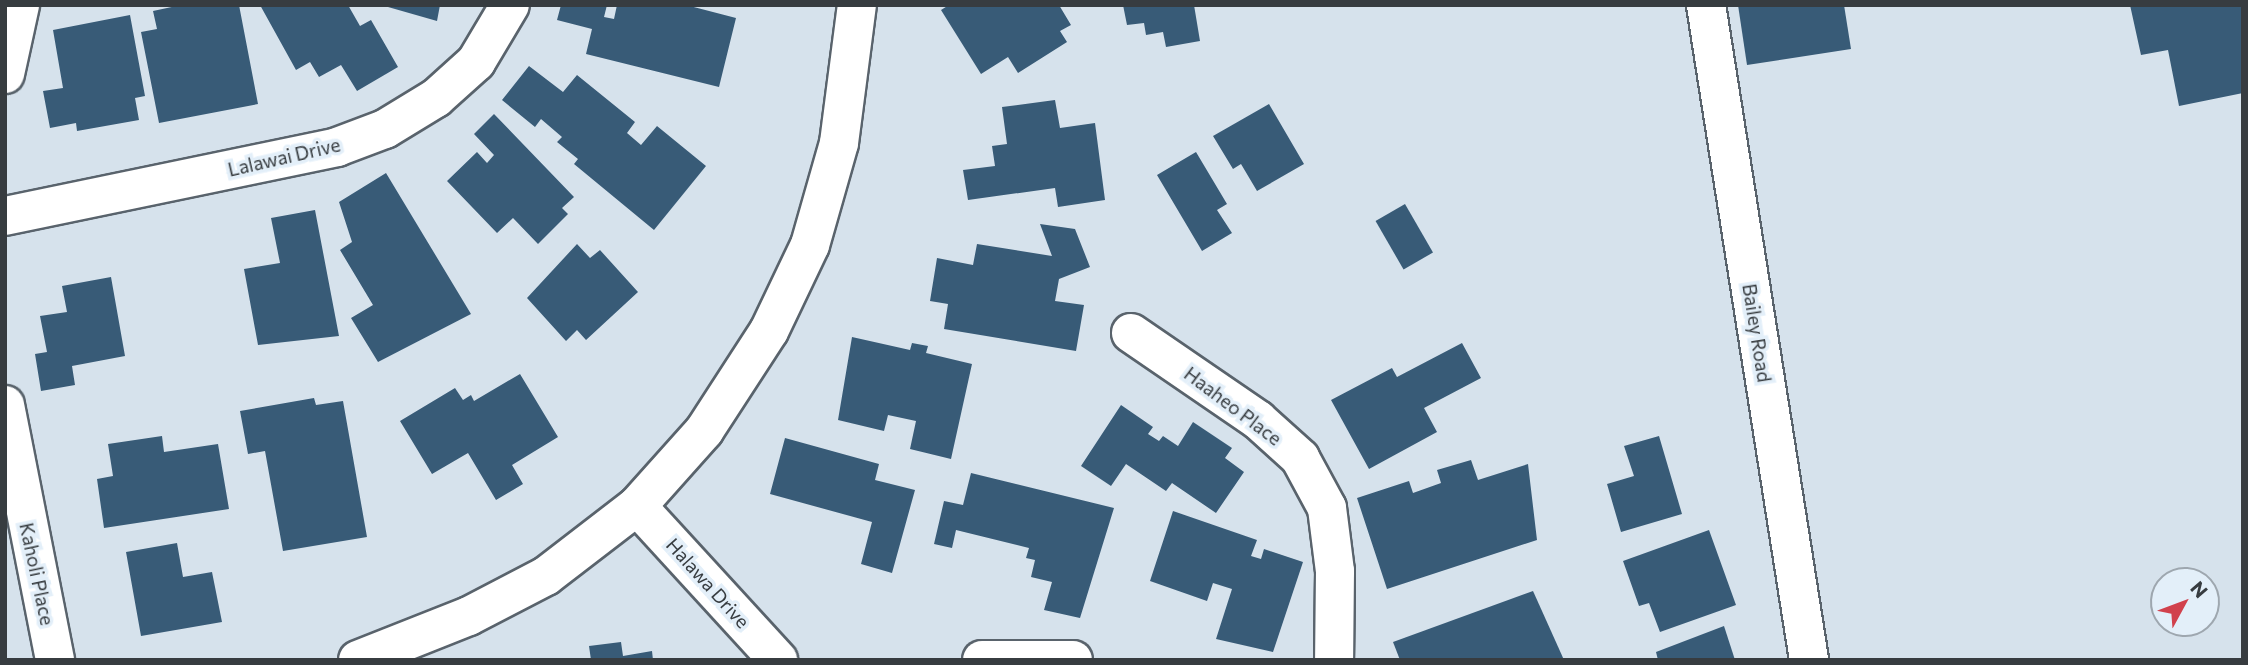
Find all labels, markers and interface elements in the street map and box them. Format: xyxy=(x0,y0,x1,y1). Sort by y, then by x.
street label: Lalawai Drive xyxy=(226,133,342,181)
street label: Bailey Road xyxy=(1738,282,1776,384)
street label: Haaheo Place xyxy=(1180,362,1286,450)
street label: Kaholi Place xyxy=(15,521,59,627)
street label: Halawa Drive xyxy=(662,533,754,633)
north arrow xyxy=(2150,567,2220,637)
text: N xyxy=(2186,576,2213,602)

